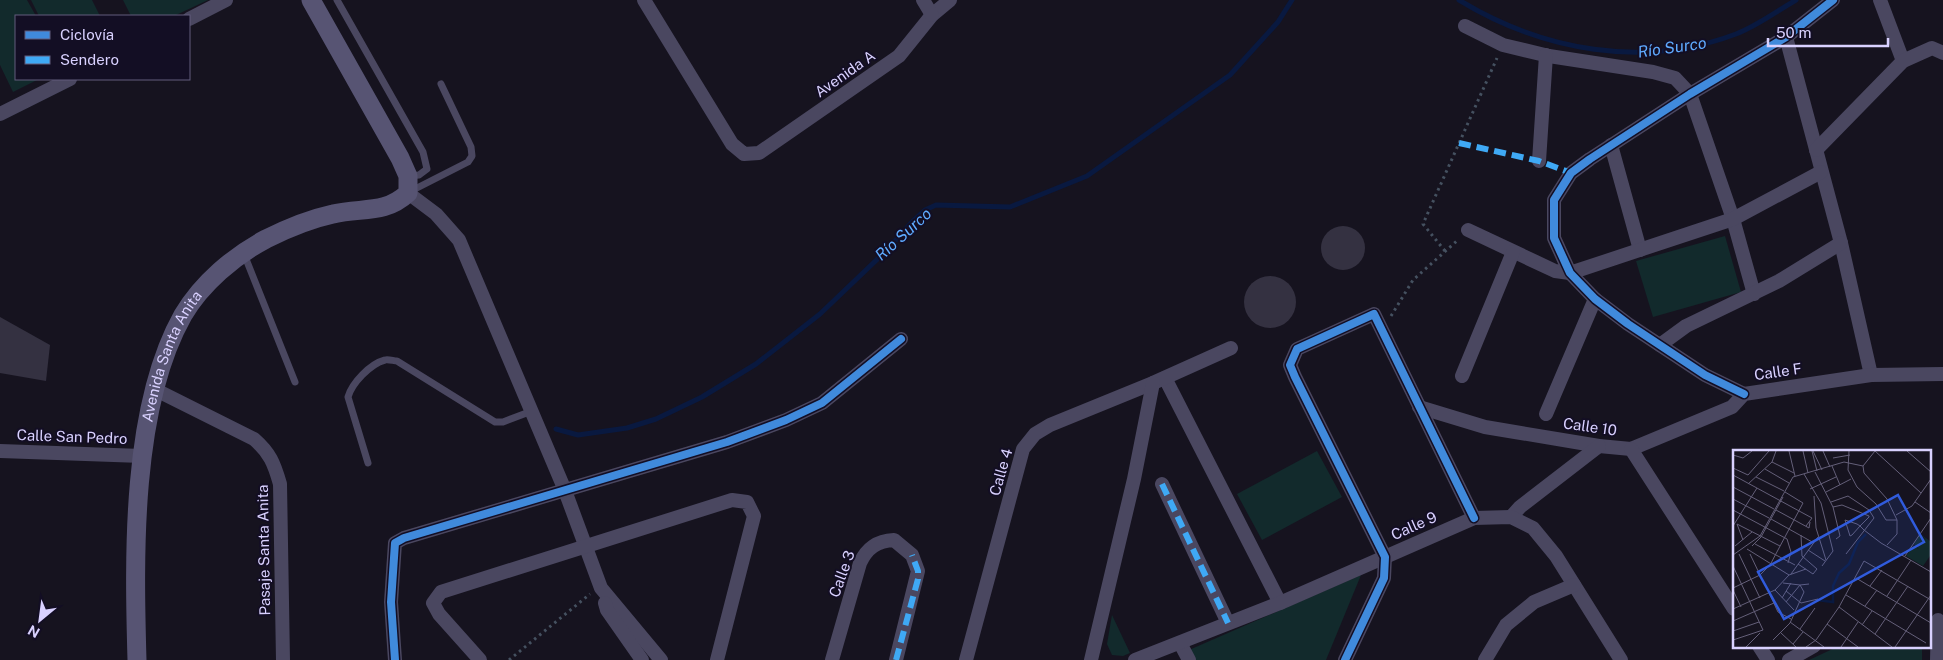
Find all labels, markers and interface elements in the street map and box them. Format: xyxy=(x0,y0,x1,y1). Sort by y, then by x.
legend xyxy=(15,15,190,80)
scale bar xyxy=(1768,15,1888,47)
text: 50 m xyxy=(1776,24,1811,41)
text: Ciclovía xyxy=(60,26,114,43)
water label: Río Surco xyxy=(1636,33,1708,62)
street label: Avenida A xyxy=(811,46,878,101)
text: Sendero xyxy=(60,51,119,68)
water label: Río Surco xyxy=(871,204,936,265)
street label: Avenida Santa Anita xyxy=(138,287,205,423)
street label: Calle F xyxy=(1753,360,1803,383)
street label: Calle 10 xyxy=(1562,414,1618,439)
street label: Calle San Pedro xyxy=(16,426,128,447)
street label: Calle 4 xyxy=(986,446,1015,498)
inset map xyxy=(1733,450,1930,648)
street label: Pasaje Santa Anita xyxy=(254,484,273,616)
street label: Calle 9 xyxy=(1388,508,1439,543)
street label: Calle 3 xyxy=(825,548,858,600)
north arrow xyxy=(15,595,65,645)
text: N xyxy=(25,622,42,641)

